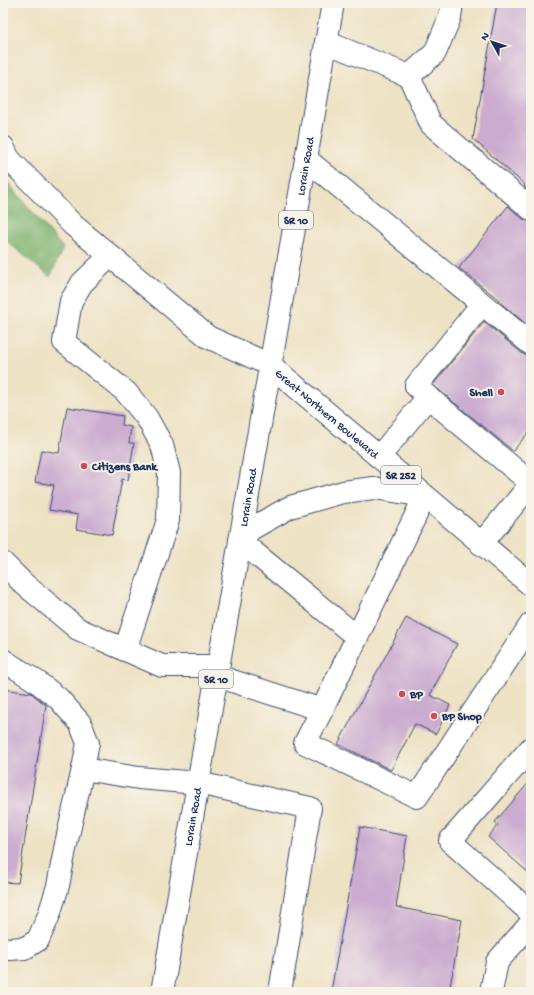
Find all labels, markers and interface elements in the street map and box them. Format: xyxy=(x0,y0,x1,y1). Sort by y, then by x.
north arrow xyxy=(472,22,512,62)
text: N xyxy=(479,30,493,44)
street label: Lorain Road xyxy=(295,135,319,197)
road number: SR 10 xyxy=(279,211,313,229)
street label: Great Northern Boulevard xyxy=(271,367,381,463)
place label: Shell xyxy=(470,387,493,401)
marker: Shell xyxy=(496,387,506,397)
marker: Citizens Bank xyxy=(79,461,89,471)
place label: Citizens Bank xyxy=(91,461,159,475)
street label: Lorain Road xyxy=(238,466,262,528)
road number: SR 252 xyxy=(381,466,421,484)
road number: SR 10 xyxy=(199,670,233,688)
marker: BP xyxy=(397,689,407,699)
place label: BP xyxy=(409,689,423,703)
marker: BP Shop xyxy=(429,711,439,721)
place label: BP Shop xyxy=(441,711,482,725)
street label: Lorain Road xyxy=(182,786,206,847)

